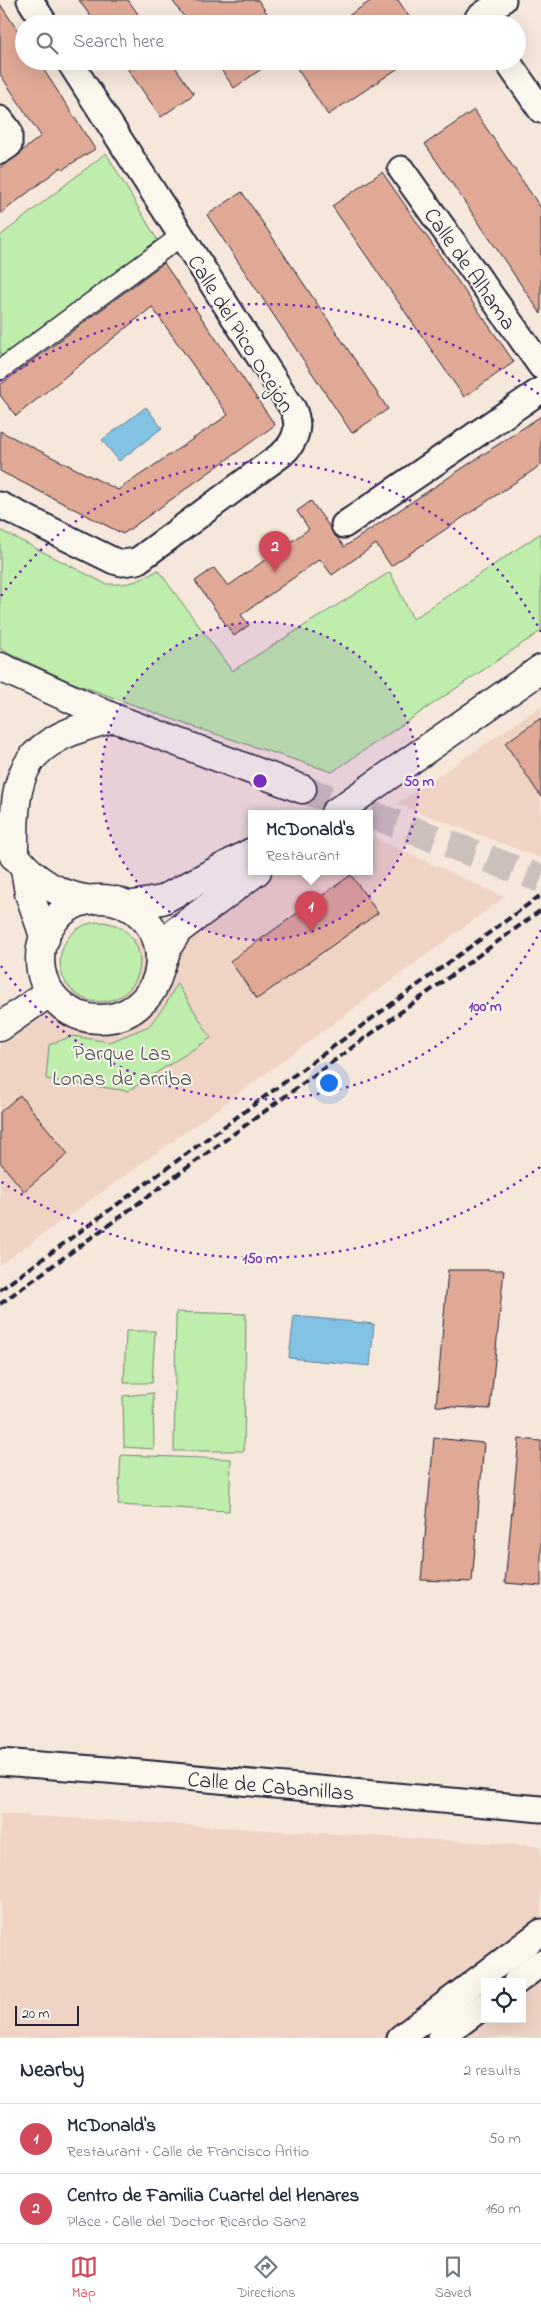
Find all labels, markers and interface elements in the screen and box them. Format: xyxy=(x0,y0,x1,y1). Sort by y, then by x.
search box xyxy=(15,15,526,70)
icon: search xyxy=(33,29,61,57)
text: Search here xyxy=(73,29,164,56)
street label: Calle de Alhama xyxy=(414,202,523,337)
street label: Calle del Pico Ocejón xyxy=(178,249,301,420)
pin: 2 xyxy=(259,531,291,572)
text: 50 m xyxy=(404,771,435,793)
centre of rings xyxy=(251,772,269,790)
popup xyxy=(248,810,373,875)
text: McDonald's xyxy=(266,817,355,844)
text: Restaurant xyxy=(266,844,340,868)
pin: 1 xyxy=(295,891,327,932)
text: 100 m xyxy=(468,996,502,1018)
park label: Parque Las Lonas de arriba xyxy=(52,1039,192,1096)
your location xyxy=(316,1070,342,1096)
text: 150 m xyxy=(242,1248,278,1270)
street label: Calle de Cabanillas xyxy=(186,1765,355,1811)
map controls xyxy=(481,1978,526,2023)
button: locate xyxy=(481,1978,526,2023)
scale bar xyxy=(15,2003,79,2026)
text: 20 m xyxy=(22,2004,49,2025)
text: Nearby xyxy=(20,2056,84,2086)
text: 2 results xyxy=(463,2059,521,2083)
text: McDonald's xyxy=(67,2113,156,2140)
text: 1 xyxy=(33,2127,39,2151)
text: 50 m xyxy=(489,2127,521,2151)
text: Restaurant · Calle de Francisco Aritio xyxy=(67,2140,309,2164)
text: Centro de Familia Cuartel del Henares xyxy=(67,2183,359,2210)
text: 2 xyxy=(32,2197,40,2221)
text: 160 m xyxy=(486,2197,521,2221)
text: Place · Calle del Doctor Ricardo Sanz xyxy=(67,2210,306,2234)
tab: Map xyxy=(70,2253,98,2304)
tab: Directions xyxy=(237,2253,295,2304)
tab: Saved xyxy=(435,2253,471,2304)

